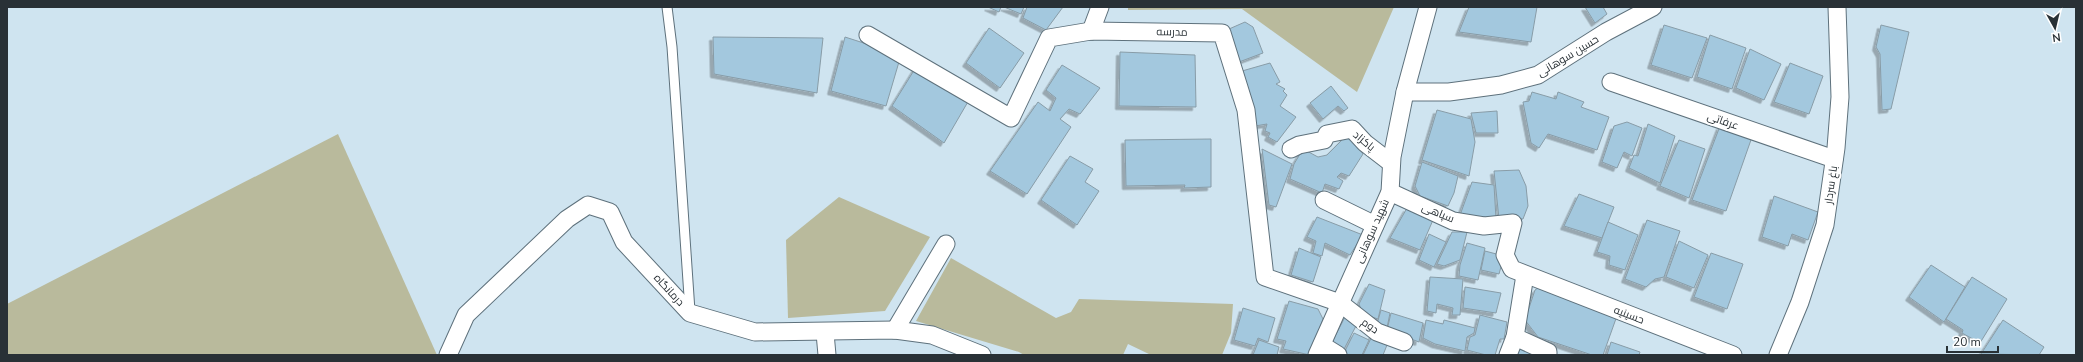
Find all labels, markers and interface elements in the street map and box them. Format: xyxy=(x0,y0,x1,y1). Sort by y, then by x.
north arrow xyxy=(2035,8,2075,48)
street label: مدرسه xyxy=(1156,24,1188,40)
text: N xyxy=(2051,29,2061,45)
street label: حسین سوهانی xyxy=(1534,32,1602,80)
street label: عرفاتی xyxy=(1705,109,1741,133)
street label: پاکزاد xyxy=(1350,127,1378,155)
street label: باغ سردار xyxy=(1821,165,1841,206)
street label: شهید سوهانی xyxy=(1351,197,1393,265)
street label: سپاهی xyxy=(1419,200,1457,226)
street label: درمانگاه xyxy=(650,271,688,309)
street label: حسینیه xyxy=(1612,302,1646,328)
street label: دوم xyxy=(1358,315,1382,337)
scale bar xyxy=(1947,328,1998,354)
text: 20 m xyxy=(1953,334,1981,350)

